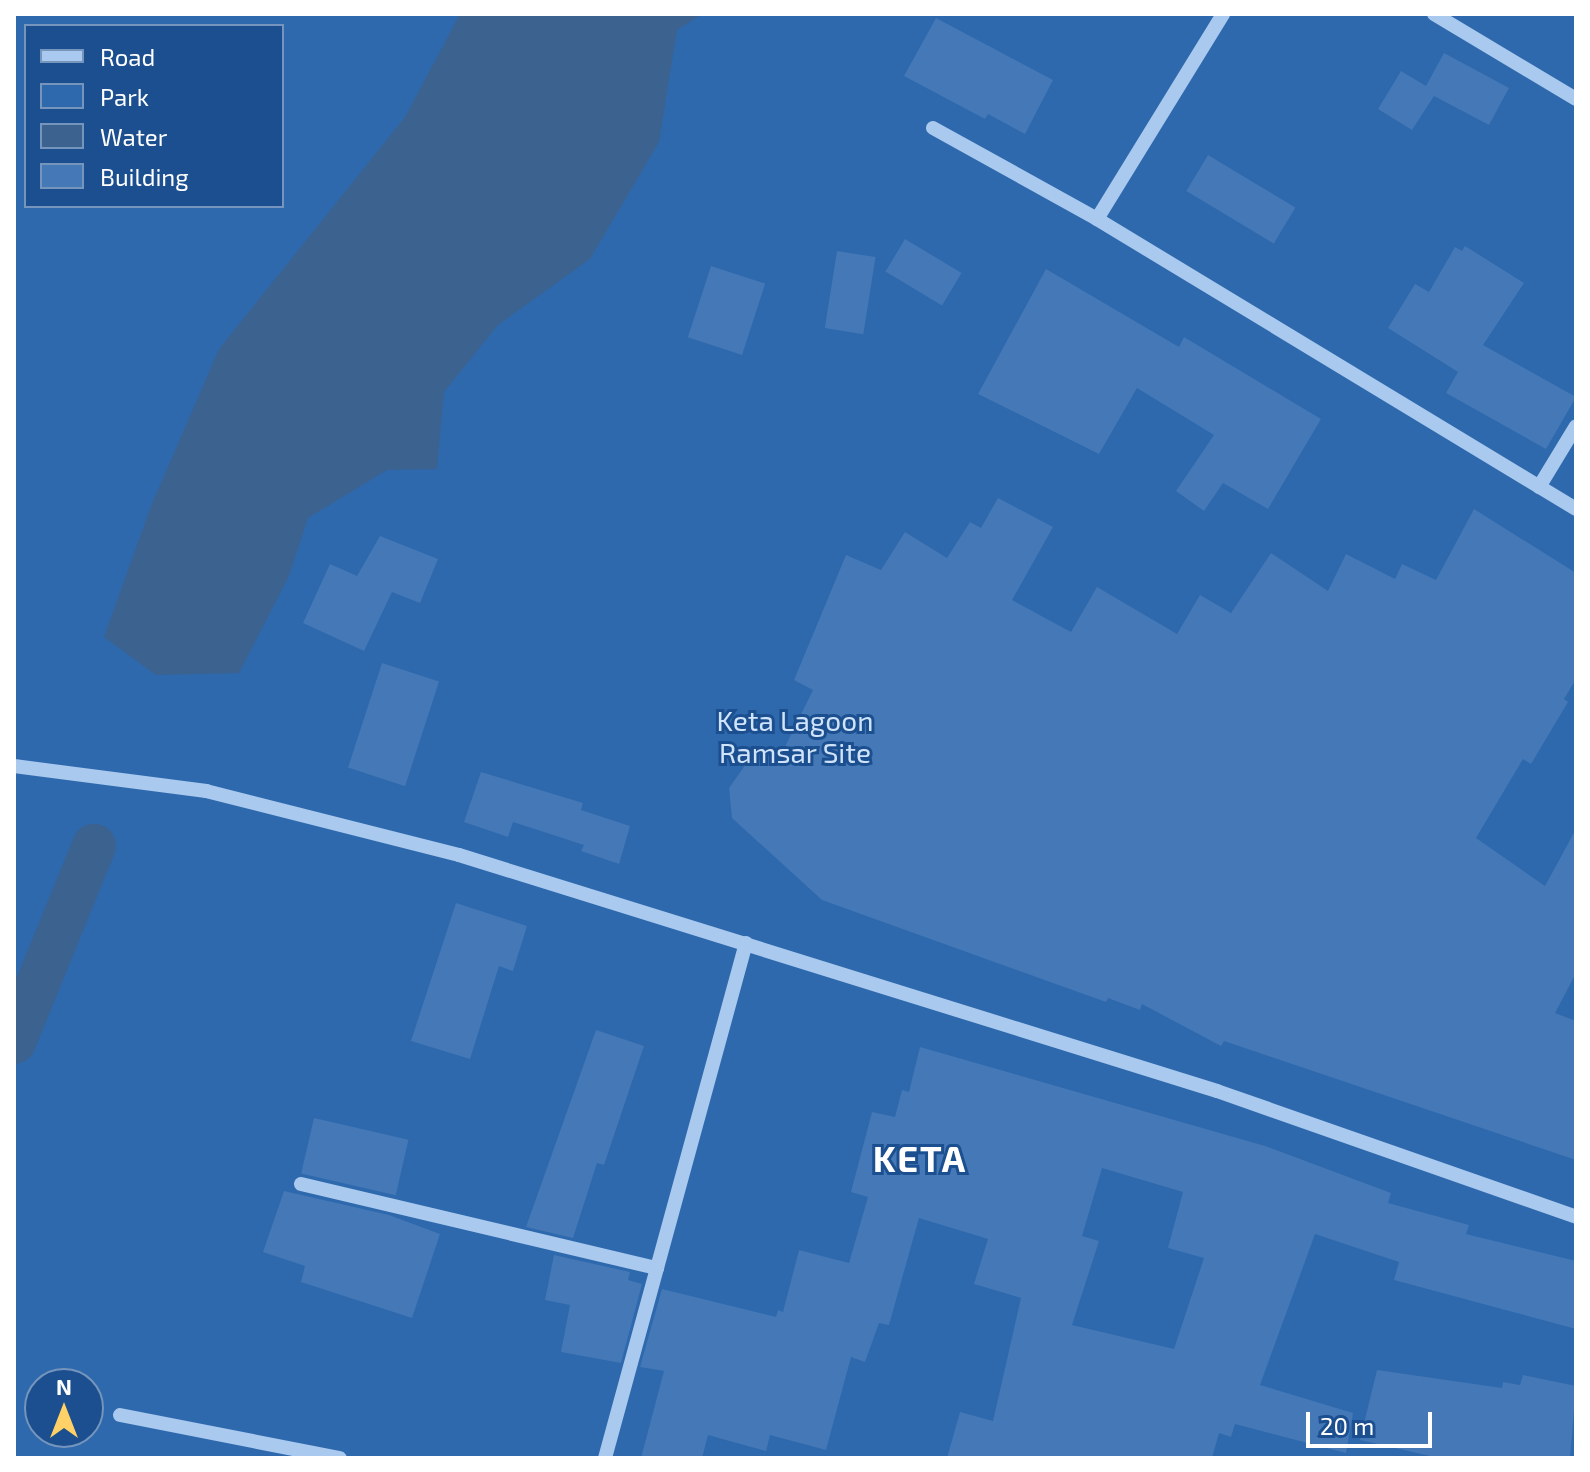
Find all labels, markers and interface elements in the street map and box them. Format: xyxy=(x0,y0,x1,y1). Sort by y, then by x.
legend xyxy=(24,24,284,208)
text: Road xyxy=(100,42,155,71)
text: Park xyxy=(100,82,149,111)
text: Water xyxy=(100,122,167,151)
text: Building xyxy=(100,162,189,191)
park label: Keta Lagoon Ramsar Site xyxy=(717,703,873,769)
district label: KETA xyxy=(873,1136,967,1180)
north arrow xyxy=(24,1368,104,1448)
text: N xyxy=(56,1373,72,1399)
scale bar xyxy=(1310,1396,1436,1446)
text: 20 m xyxy=(1320,1411,1374,1440)

